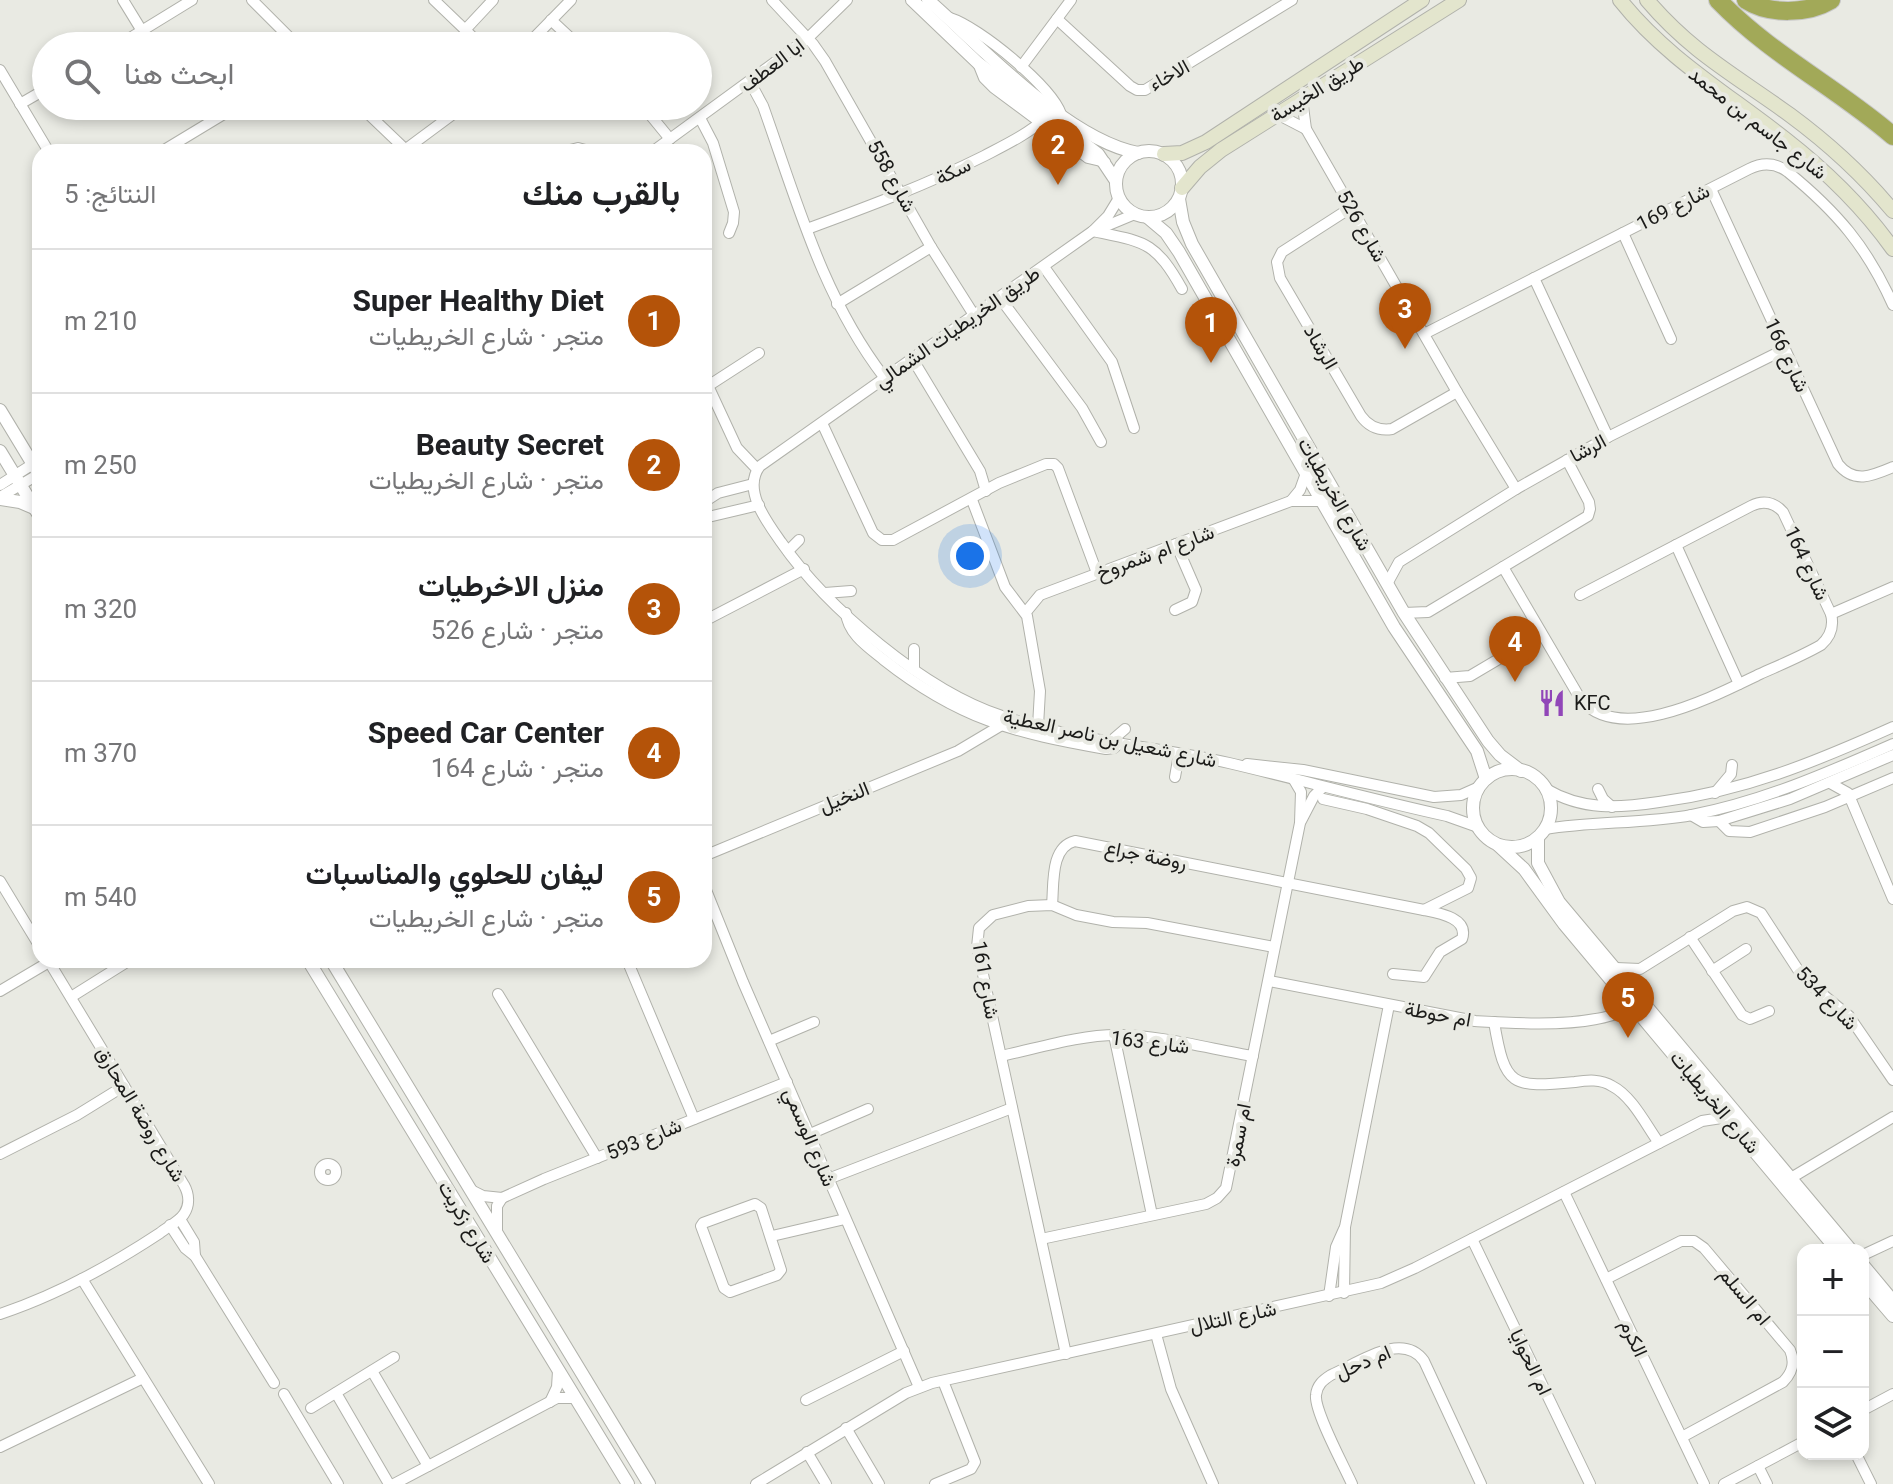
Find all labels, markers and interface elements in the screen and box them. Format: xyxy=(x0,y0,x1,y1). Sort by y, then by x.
search box xyxy=(32,32,712,120)
street label: ابا العطف xyxy=(735,33,809,97)
street label: طريق الخيسة xyxy=(1266,51,1369,128)
icon: search xyxy=(60,54,104,98)
street label: الاخاء xyxy=(1144,54,1194,96)
text: ابحث هنا xyxy=(124,56,234,91)
street label: شارع جاسم بن محمد xyxy=(1683,62,1832,186)
pin: 2 xyxy=(1032,119,1084,185)
street label: شارع 558 xyxy=(861,136,922,217)
street label: سكة xyxy=(931,152,975,190)
text: بالقرب منك xyxy=(522,173,680,213)
street label: شارع 169 xyxy=(1632,178,1715,237)
text: النتائج: 5 xyxy=(64,179,156,209)
street label: شارع 526 xyxy=(1330,186,1392,267)
street label: طريق الخريطيات الشمالي xyxy=(870,261,1047,397)
text: Super Healthy Diet xyxy=(353,283,604,318)
pin: 3 xyxy=(1379,283,1431,349)
pin: 1 xyxy=(1185,297,1237,363)
text: 210 m xyxy=(64,306,137,336)
text: 1 xyxy=(647,306,661,336)
street label: شارع 166 xyxy=(1758,314,1815,397)
text: متجر · شارع الخريطيات xyxy=(369,321,604,351)
street label: الرشاد xyxy=(1298,321,1343,374)
text: Beauty Secret xyxy=(416,427,604,462)
street label: الرشا xyxy=(1566,429,1611,468)
street label: شارع الخريطيات xyxy=(1291,433,1377,556)
text: 250 m xyxy=(64,450,137,480)
text: 2 xyxy=(647,450,661,480)
text: متجر · شارع الخريطيات xyxy=(369,465,604,495)
street label: شارع ام شمروخ xyxy=(1093,520,1218,586)
street label: شارع 164 xyxy=(1778,522,1835,605)
your location xyxy=(950,536,990,576)
text: منزل الاخرطيات xyxy=(418,568,604,603)
text: 320 m xyxy=(64,594,137,624)
text: 3 xyxy=(647,594,661,624)
text: متجر · شارع 526 xyxy=(431,615,604,645)
pin: 4 xyxy=(1489,616,1541,682)
restaurant icon: KFC xyxy=(1537,688,1567,718)
place label: KFC xyxy=(1574,691,1611,715)
street label: شارع شعيل بن ناصر العطية xyxy=(1001,704,1219,774)
text: Speed Car Center xyxy=(368,715,604,750)
text: 370 m xyxy=(64,738,137,768)
text: 4 xyxy=(647,738,661,768)
text: متجر · شارع 164 xyxy=(431,753,604,783)
street label: النخيل xyxy=(815,776,873,818)
street label: روضة جراع xyxy=(1102,835,1189,877)
text: ليفان للحلوي والمناسبات xyxy=(306,856,604,891)
text: 540 m xyxy=(64,882,137,912)
text: 5 xyxy=(647,882,661,912)
text: متجر · شارع الخريطيات xyxy=(369,903,604,933)
street label: شارع 161 xyxy=(965,939,1005,1021)
street label: شارع 534 xyxy=(1790,961,1863,1036)
pin: 5 xyxy=(1602,972,1654,1038)
street label: ام حوطة xyxy=(1403,996,1473,1033)
street label: شارع 163 xyxy=(1109,1025,1191,1061)
street label: شارع روضة المحارق xyxy=(89,1042,191,1187)
street label: شارع الخريطيات xyxy=(1664,1046,1765,1160)
street label: شارع الوسمي xyxy=(774,1084,842,1192)
street label: ام سمرة xyxy=(1220,1101,1257,1169)
street label: شارع 593 xyxy=(603,1113,686,1167)
street label: شارع زكريت xyxy=(431,1177,501,1268)
map controls xyxy=(1797,1244,1869,1460)
button: + xyxy=(1797,1244,1869,1316)
street label: ام السلم xyxy=(1713,1262,1776,1330)
street label: شارع التلال xyxy=(1187,1296,1279,1340)
street label: الكرم xyxy=(1614,1315,1653,1361)
button: − xyxy=(1797,1316,1869,1388)
street label: ام الحوايا xyxy=(1504,1325,1557,1399)
street label: ام دحل xyxy=(1332,1340,1395,1385)
button: layers xyxy=(1797,1388,1869,1460)

